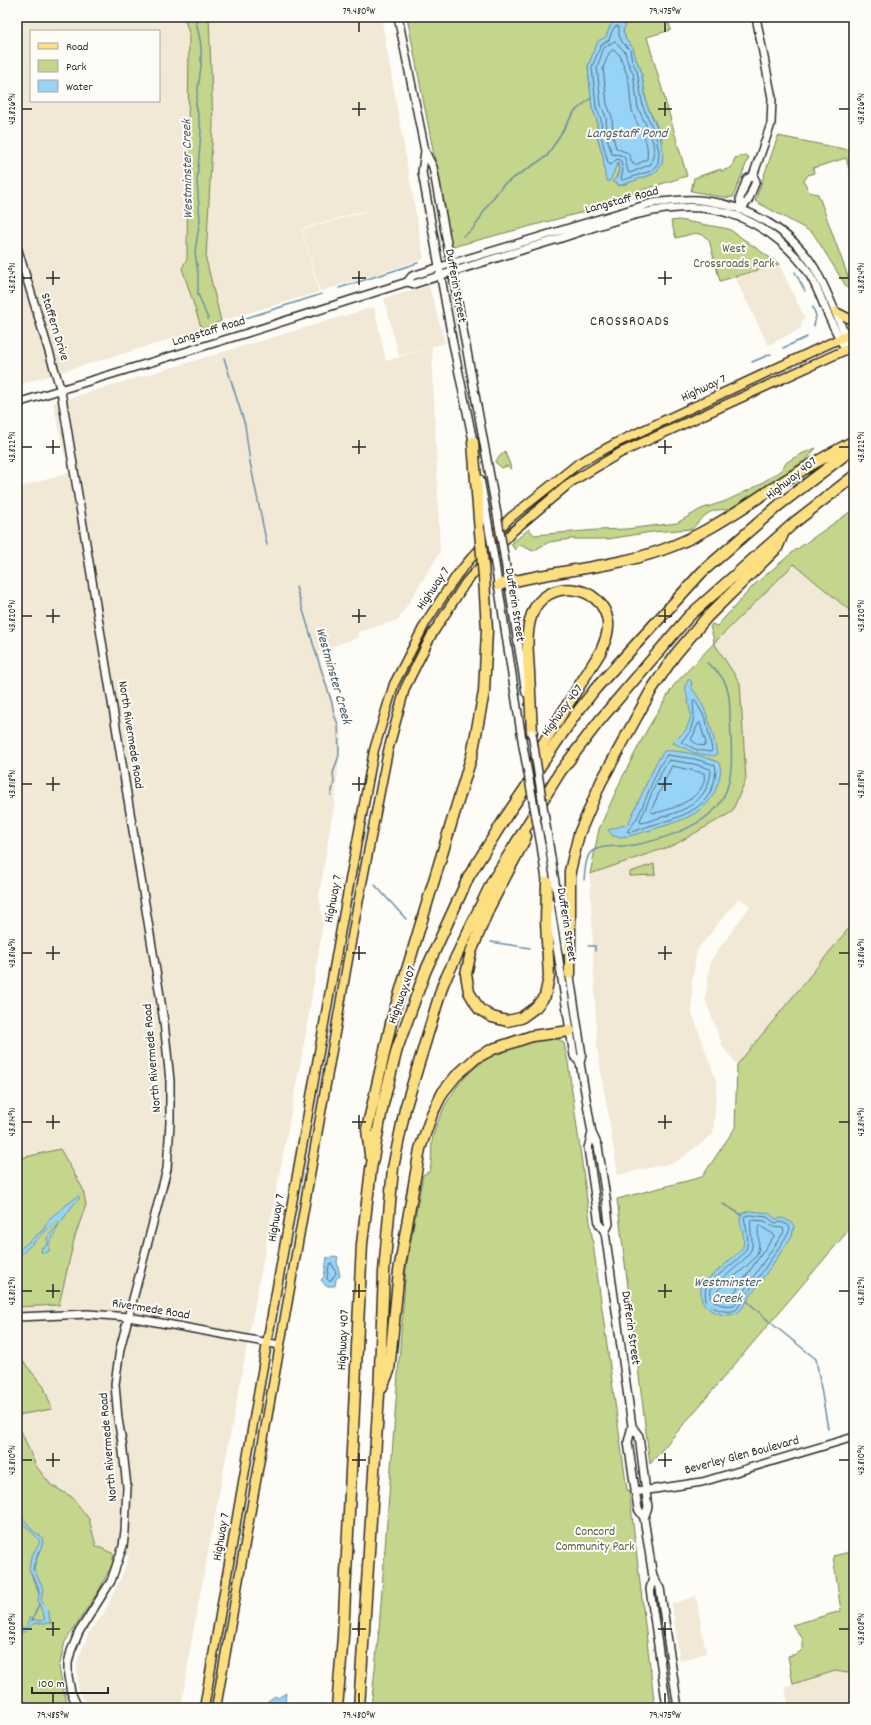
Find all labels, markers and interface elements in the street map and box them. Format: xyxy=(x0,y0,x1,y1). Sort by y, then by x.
text: 79.480°W xyxy=(343,5,376,19)
text: 79.475°W xyxy=(649,5,681,19)
legend xyxy=(30,30,160,102)
text: Road xyxy=(66,39,88,56)
text: Park xyxy=(66,59,87,76)
text: Water xyxy=(66,79,93,96)
text: 43.826°N xyxy=(6,93,20,125)
text: 43.826°N xyxy=(855,93,869,125)
water label: Westminster Creek xyxy=(177,118,199,219)
water label: Langstaff Pond xyxy=(587,124,670,144)
street label: Langstaff Road xyxy=(583,182,661,220)
park label: West Crossroads Park xyxy=(693,240,775,274)
street label: Dufferin Street xyxy=(439,248,471,325)
text: 43.824°N xyxy=(6,262,20,293)
text: 43.824°N xyxy=(855,262,869,293)
street label: Staffern Drive xyxy=(35,291,73,364)
street label: Langstaff Road xyxy=(170,312,248,352)
district label: CROSSROADS xyxy=(590,312,670,332)
street label: Highway 7 xyxy=(678,370,730,408)
text: 43.822°N xyxy=(6,431,20,463)
text: 43.822°N xyxy=(855,431,869,463)
street label: Highway 407 xyxy=(762,453,822,505)
street label: Highway 7 xyxy=(413,564,455,614)
street label: Dufferin Street xyxy=(499,567,529,644)
text: 43.820°N xyxy=(6,600,20,632)
text: 43.820°N xyxy=(855,600,869,632)
water label: Westminster Creek xyxy=(310,625,357,728)
street label: North Rivermede Road xyxy=(112,680,148,790)
street label: Highway 407 xyxy=(537,681,589,741)
text: 43.818°N xyxy=(6,770,20,798)
text: 43.818°N xyxy=(855,770,869,798)
street label: Highway 7 xyxy=(320,873,348,925)
street label: Dufferin Street xyxy=(551,887,581,964)
text: 43.816°N xyxy=(6,938,20,968)
text: 43.816°N xyxy=(855,938,869,968)
street label: Highway 407 xyxy=(384,963,422,1027)
street label: North Rivermede Road xyxy=(139,1003,167,1113)
text: 43.814°N xyxy=(6,1108,20,1136)
text: 43.814°N xyxy=(855,1108,869,1136)
street label: Highway 7 xyxy=(263,1193,291,1243)
water label: Westminster Creek xyxy=(694,1273,762,1309)
text: 43.812°N xyxy=(6,1276,20,1305)
text: 43.812°N xyxy=(855,1276,869,1305)
street label: Dufferin Street xyxy=(615,1290,645,1366)
street label: Rivermede Road xyxy=(111,1294,191,1326)
street label: Highway 407 xyxy=(333,1309,355,1371)
street label: North Rivermede Road xyxy=(95,1392,123,1502)
street label: Beverley Glen Boulevard xyxy=(683,1432,801,1480)
text: 43.810°N xyxy=(6,1445,20,1475)
text: 43.810°N xyxy=(855,1445,869,1475)
street label: Highway 7 xyxy=(208,1512,236,1562)
park label: Concord Community Park xyxy=(555,1523,635,1557)
text: 43.808°N xyxy=(6,1613,20,1645)
text: 43.808°N xyxy=(855,1613,869,1645)
scale bar xyxy=(32,1669,108,1695)
text: 100 m xyxy=(38,1676,65,1693)
text: 79.485°W xyxy=(37,1709,69,1723)
text: 79.480°W xyxy=(343,1709,376,1723)
text: 79.475°W xyxy=(649,1709,681,1723)

